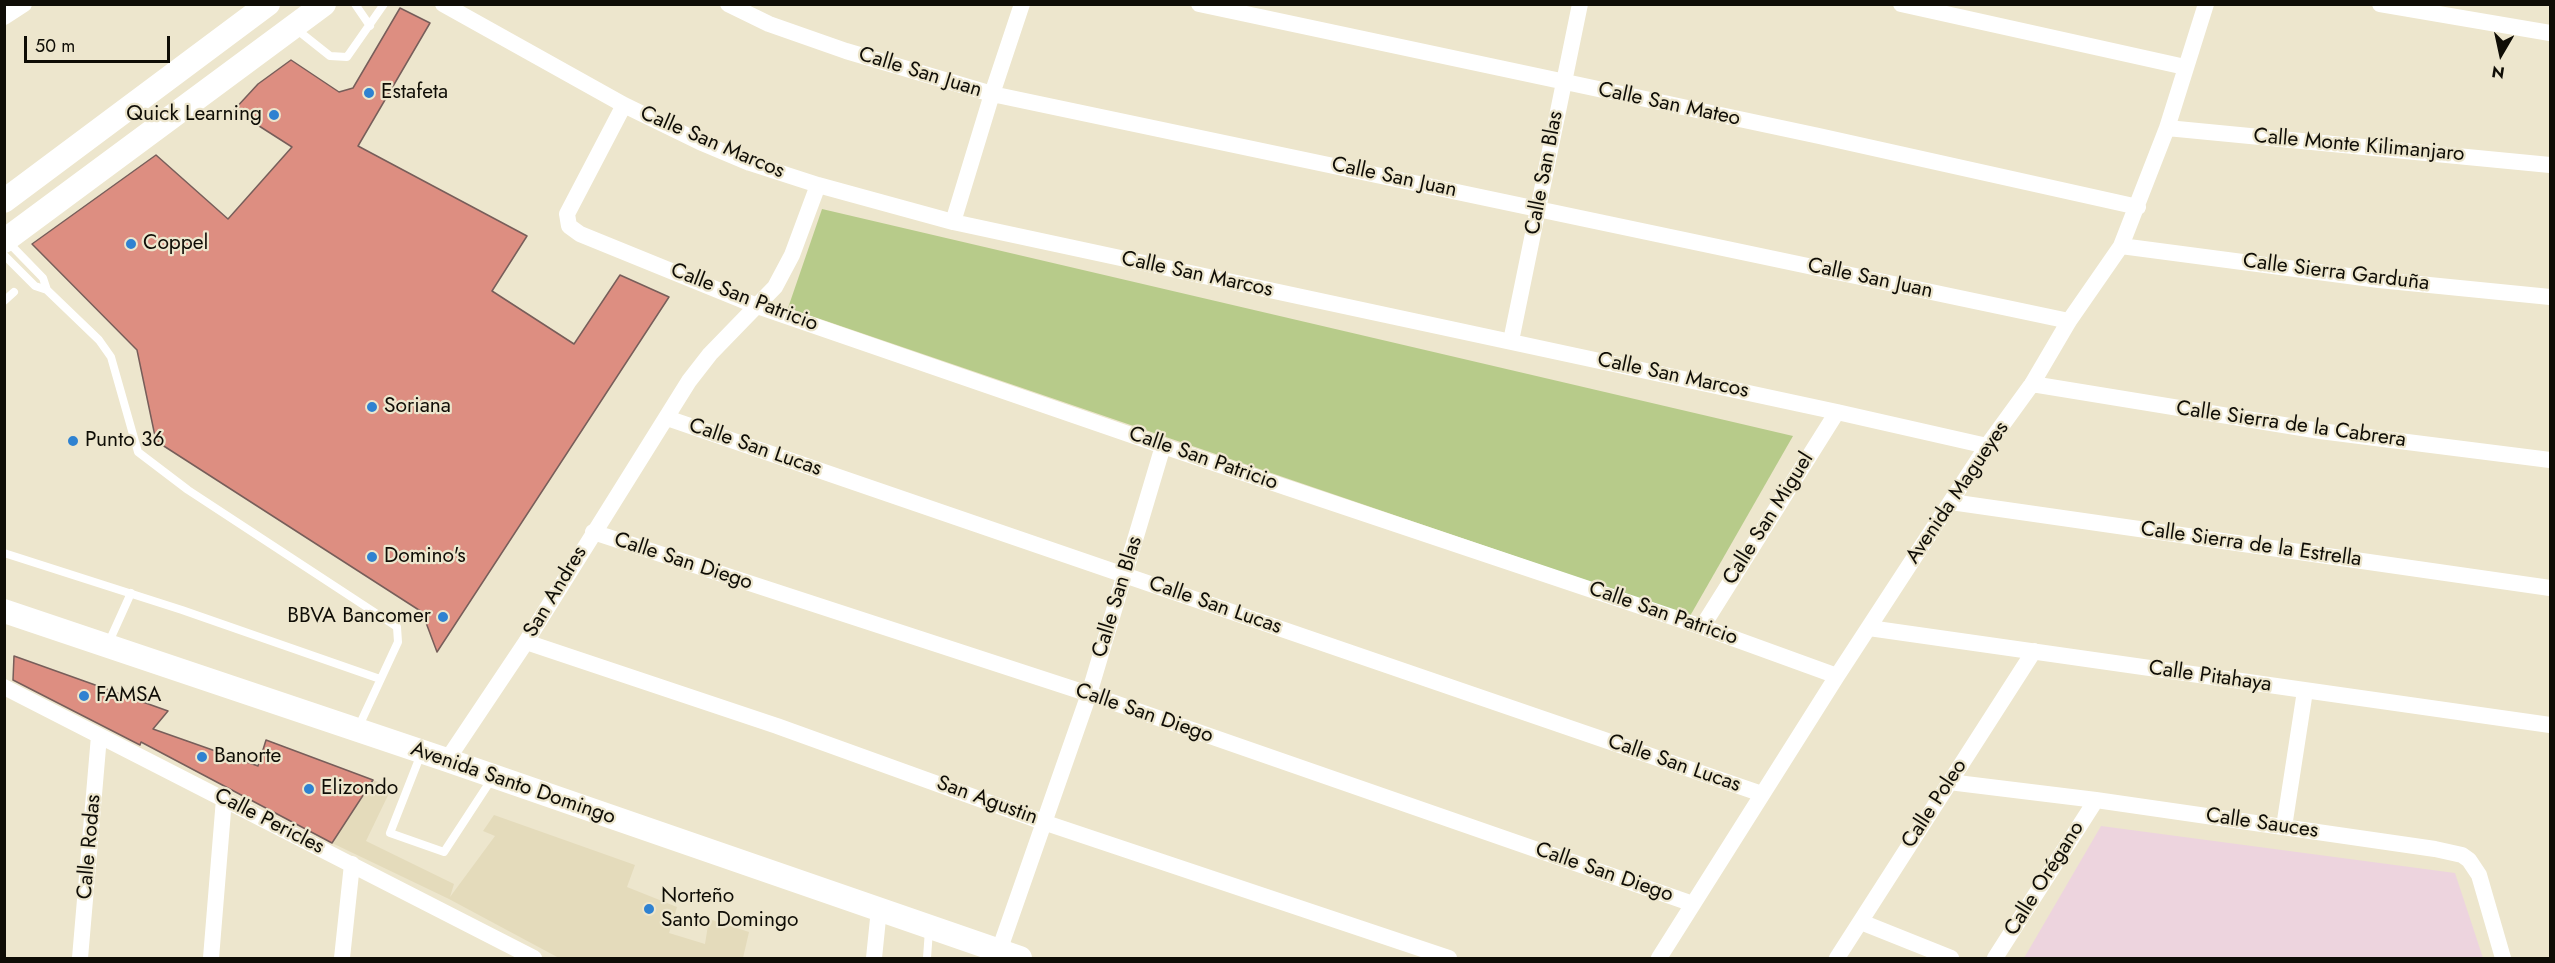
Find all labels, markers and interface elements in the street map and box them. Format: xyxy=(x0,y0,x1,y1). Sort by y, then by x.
scale bar xyxy=(27,24,172,62)
north arrow xyxy=(2471,24,2531,84)
text: 50 m xyxy=(35,33,75,59)
street label: Calle San Juan xyxy=(855,42,985,104)
text: N xyxy=(2490,60,2506,85)
street label: Calle San Mateo xyxy=(1596,78,1742,132)
place label: Estafeta xyxy=(381,80,448,106)
marker: Estafeta xyxy=(362,86,376,100)
street label: Calle San Marcos xyxy=(636,101,788,185)
place label: Quick Learning xyxy=(126,102,262,128)
marker: Quick Learning xyxy=(267,108,281,122)
street label: Calle San Blas xyxy=(1521,109,1569,237)
street label: Calle Monte Kilimanjaro xyxy=(2252,124,2466,168)
street label: Calle San Juan xyxy=(1329,152,1459,204)
place label: Coppel xyxy=(143,231,208,257)
marker: Coppel xyxy=(124,237,138,251)
street label: Calle San Marcos xyxy=(1119,247,1275,303)
street label: Calle Sierra Garduña xyxy=(2241,249,2431,297)
street label: Calle San Juan xyxy=(1805,253,1935,305)
street label: Calle San Patricio xyxy=(667,258,821,338)
street label: Calle San Marcos xyxy=(1595,348,1751,404)
place label: Soriana xyxy=(384,394,451,420)
street label: Calle Sierra de la Cabrera xyxy=(2175,396,2407,454)
marker: Soriana xyxy=(365,400,379,414)
street label: Calle San Lucas xyxy=(685,413,825,483)
street label: Avenida Magueyes xyxy=(1901,417,2015,569)
street label: Calle San Patricio xyxy=(1125,422,1281,496)
place label: Punto 36 xyxy=(85,428,165,454)
marker: Punto 36 xyxy=(66,434,80,448)
street label: Calle San Miguel xyxy=(1718,448,1820,590)
street label: Calle Sierra de la Estrella xyxy=(2139,517,2363,573)
street label: Calle San Diego xyxy=(611,528,755,596)
street label: Calle San Blas xyxy=(1088,533,1148,661)
street label: San Andres xyxy=(519,542,593,642)
place label: Domino's xyxy=(384,544,466,570)
marker: Domino's xyxy=(365,550,379,564)
street label: Calle San Lucas xyxy=(1145,571,1285,641)
street label: Calle San Patricio xyxy=(1585,577,1741,651)
place label: BBVA Bancomer xyxy=(287,604,431,630)
marker: BBVA Bancomer xyxy=(436,610,450,624)
street label: Calle Pitahaya xyxy=(2147,656,2273,698)
street label: Calle San Diego xyxy=(1072,679,1216,749)
place label: FAMSA xyxy=(96,683,161,709)
marker: FAMSA xyxy=(77,689,91,703)
street label: Calle San Lucas xyxy=(1604,729,1744,799)
street label: Avenida Santo Domingo xyxy=(407,737,619,831)
place label: Banorte xyxy=(214,744,281,770)
marker: Banorte xyxy=(195,750,209,764)
street label: Calle Poleo xyxy=(1897,755,1973,853)
street label: San Agustin xyxy=(933,771,1041,831)
place label: Elizondo xyxy=(321,776,398,802)
marker: Elizondo xyxy=(302,782,316,796)
street label: Calle Pericles xyxy=(210,784,328,860)
street label: Calle Rodas xyxy=(73,794,107,900)
street label: Calle Sauces xyxy=(2204,804,2320,844)
street label: Calle Orégano xyxy=(2000,817,2090,941)
street label: Calle San Diego xyxy=(1532,838,1676,908)
place label: Norteño Santo Domingo xyxy=(661,884,798,934)
marker: Norteño Santo Domingo xyxy=(642,902,656,916)

